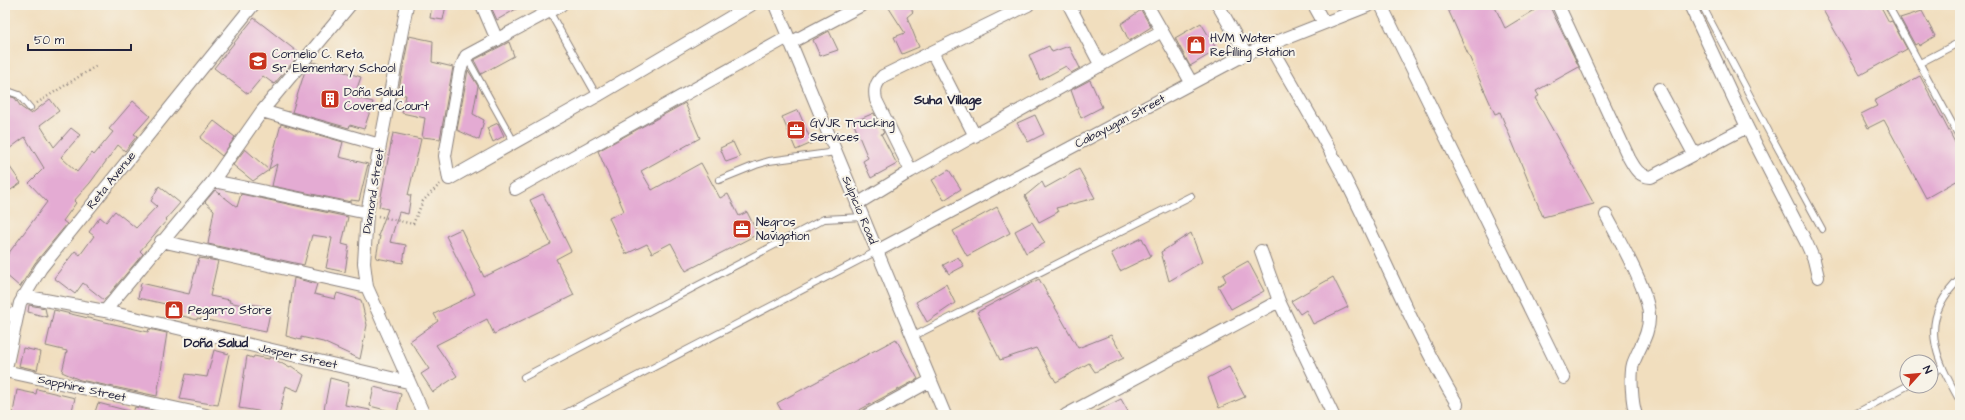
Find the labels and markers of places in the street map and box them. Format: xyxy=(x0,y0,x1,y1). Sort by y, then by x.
place label: HVM Water Refilling Station xyxy=(1210,30,1295,62)
shop icon: HVM Water Refilling Station xyxy=(1185,34,1207,56)
place label: Cornelio C. Reta, Sr. Elementary School xyxy=(272,46,396,78)
school or university icon: Cornelio C. Reta, Sr. Elementary School xyxy=(247,50,269,72)
place label: Doña Salud Covered Court xyxy=(344,84,429,115)
building icon: Doña Salud Covered Court xyxy=(319,88,341,110)
place label: GVJR Trucking Services xyxy=(810,115,895,146)
office icon: GVJR Trucking Services xyxy=(785,119,807,141)
place label: Negros Navigation xyxy=(756,214,809,246)
office icon: Negros Navigation xyxy=(731,218,753,240)
shop icon: Pegarro Store xyxy=(163,299,185,321)
place label: Pegarro Store xyxy=(188,302,272,320)

